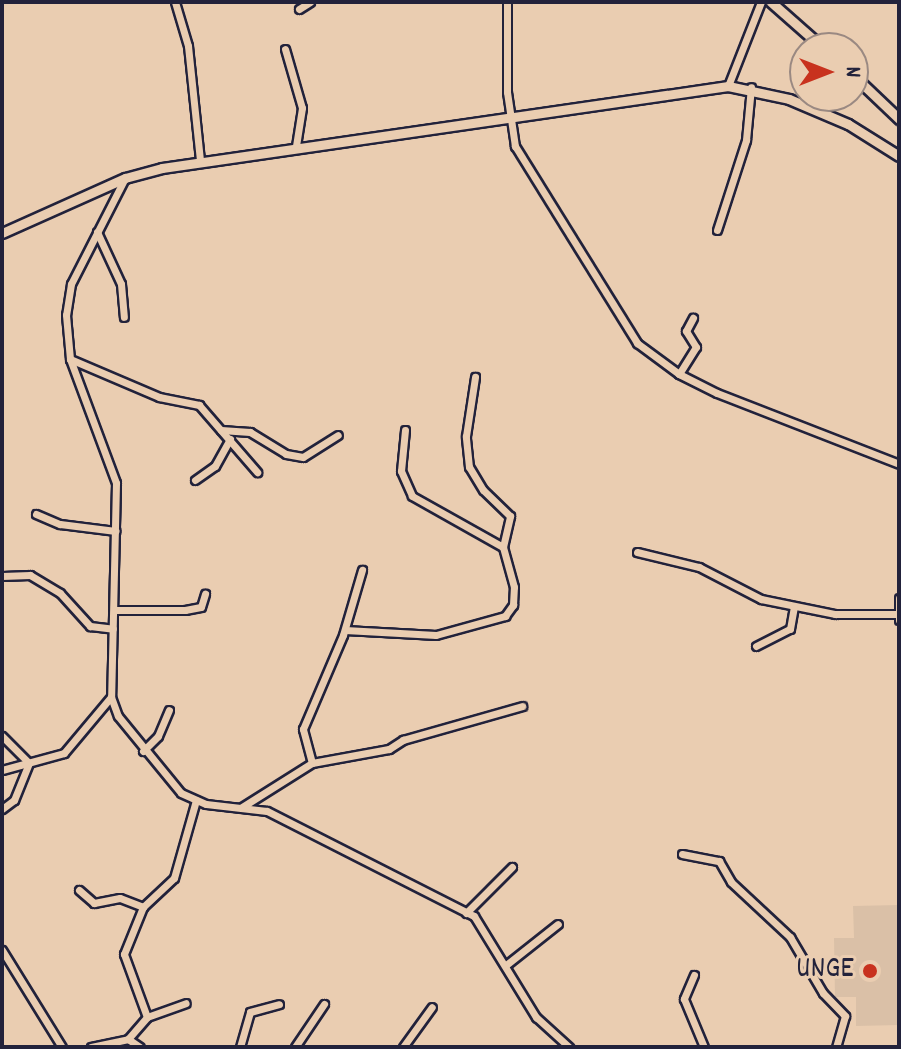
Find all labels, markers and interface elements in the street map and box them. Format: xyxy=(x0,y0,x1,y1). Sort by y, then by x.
north arrow xyxy=(789,32,869,112)
text: N xyxy=(836,67,867,77)
place label: UNGE xyxy=(796,953,854,989)
marker: UNGE xyxy=(861,962,879,980)

